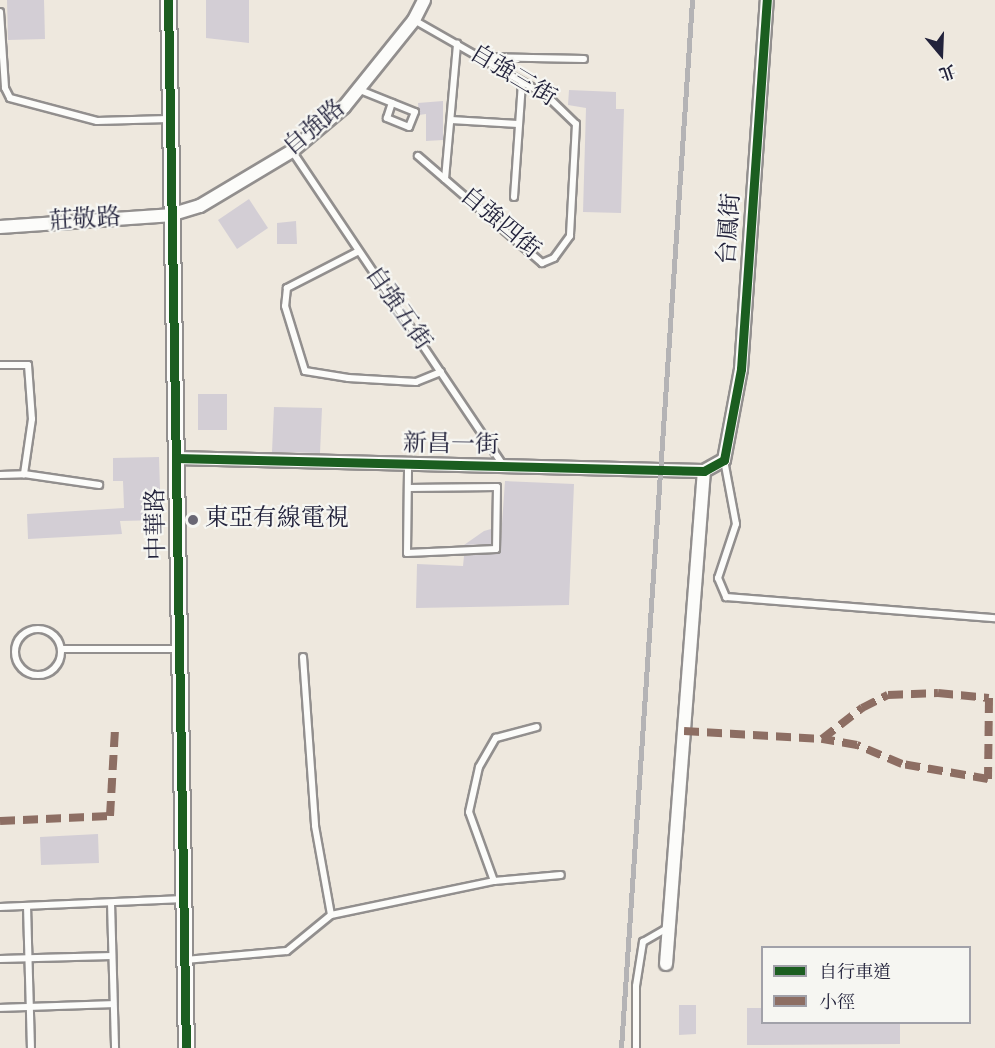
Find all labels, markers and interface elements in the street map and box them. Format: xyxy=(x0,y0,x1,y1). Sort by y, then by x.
north arrow xyxy=(911,24,971,84)
street label: 自強三街 xyxy=(463,40,561,114)
text: 北 xyxy=(936,58,958,84)
street label: 自強路 xyxy=(278,95,352,163)
street label: 自強四街 xyxy=(453,182,545,266)
street label: 台鳳街 xyxy=(714,192,748,266)
street label: 莊敬路 xyxy=(48,204,122,238)
street label: 自強五街 xyxy=(358,261,436,357)
street label: 新昌一街 xyxy=(403,431,499,461)
street label: 中華路 xyxy=(143,488,173,560)
place label: 東亞有線電視 xyxy=(205,506,349,534)
marker: 東亞有線電視 xyxy=(186,513,200,527)
legend xyxy=(761,946,971,1024)
text: 自行車道 xyxy=(819,961,891,986)
text: 小徑 xyxy=(819,991,855,1016)

